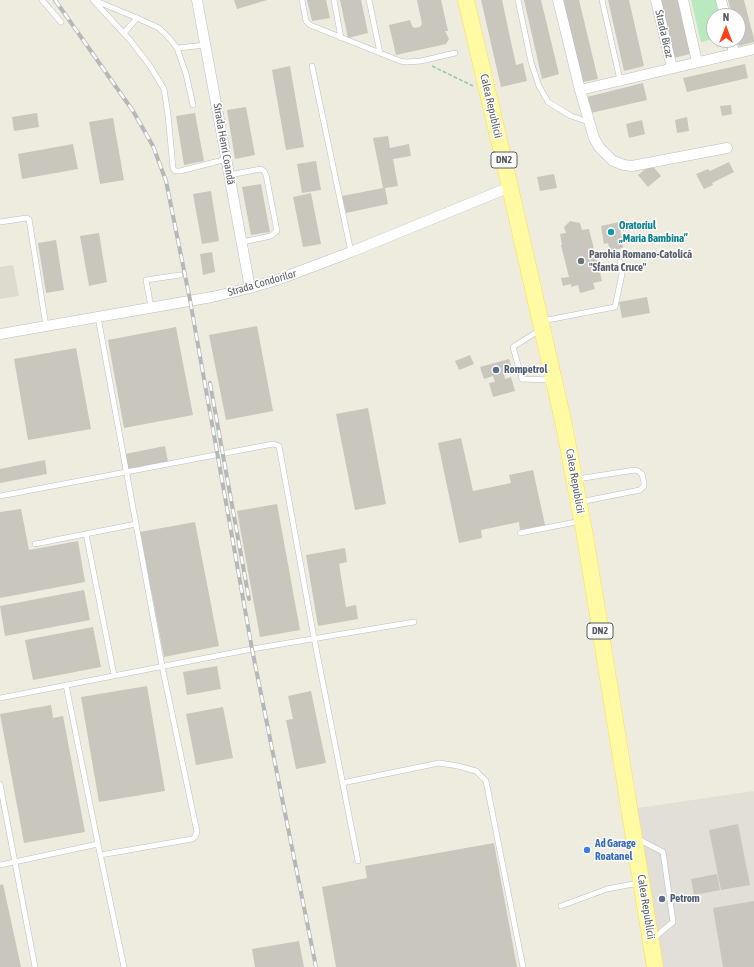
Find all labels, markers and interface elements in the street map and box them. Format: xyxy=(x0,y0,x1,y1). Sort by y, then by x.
north arrow xyxy=(706,8,746,48)
street label: Strada Bicaz xyxy=(652,9,676,59)
text: N xyxy=(723,11,729,23)
street label: Calea Republicii xyxy=(477,73,505,139)
street label: Strada Henri Coandă xyxy=(210,102,238,186)
road number: DN2 xyxy=(491,152,517,168)
place label: Oratoriul „Maria Bambina” xyxy=(619,219,688,245)
marker: Oratoriul „Maria Bambina” xyxy=(606,227,616,237)
place label: Parohia Romano-Catolică "Sfanta Cruce" xyxy=(589,248,692,274)
marker: Parohia Romano-Catolică "Sfanta Cruce" xyxy=(576,256,586,266)
street label: Strada Condorilor xyxy=(226,267,298,299)
place label: Rompetrol xyxy=(504,363,547,377)
marker: Rompetrol xyxy=(491,365,501,375)
street label: Calea Republicii xyxy=(563,448,587,514)
road number: DN2 xyxy=(587,623,613,639)
place label: Ad Garage Roatanel xyxy=(595,837,636,863)
marker: Ad Garage Roatanel xyxy=(582,845,592,855)
street label: Calea Republicii xyxy=(634,874,658,940)
place label: Petrom xyxy=(670,892,700,906)
marker: Petrom xyxy=(657,894,667,904)

